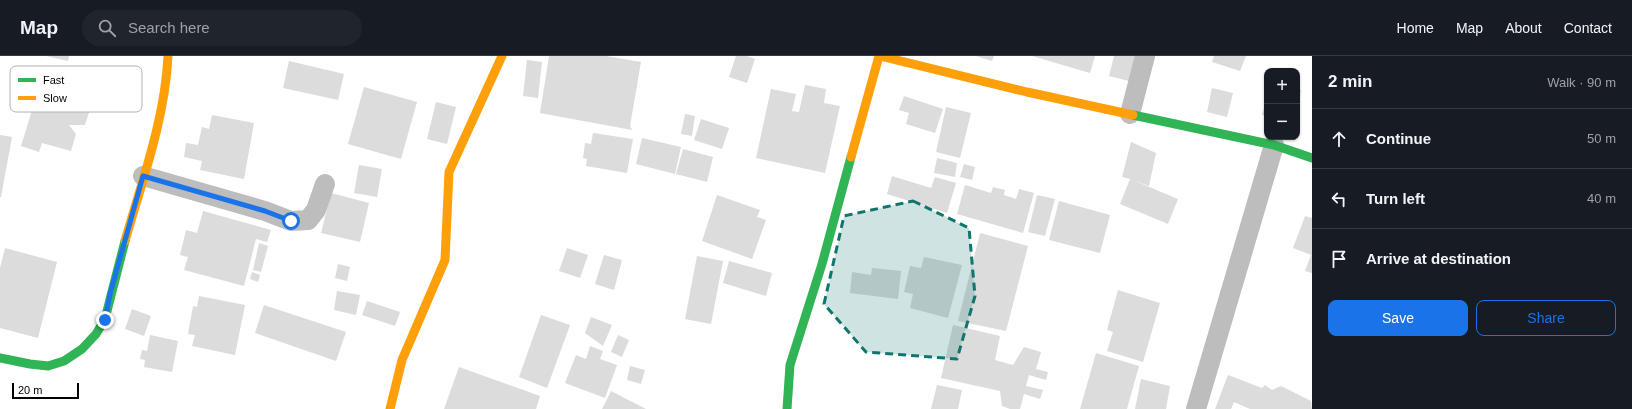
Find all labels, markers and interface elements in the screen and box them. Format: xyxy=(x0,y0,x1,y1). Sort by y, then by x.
search box xyxy=(82,10,362,46)
text: Map xyxy=(20,17,58,38)
icon: search xyxy=(96,17,118,39)
text: Search here xyxy=(128,19,210,36)
text: Home xyxy=(1397,20,1434,36)
text: Map xyxy=(1456,20,1483,36)
text: About xyxy=(1505,20,1542,36)
text: Contact xyxy=(1564,20,1612,36)
legend xyxy=(10,66,142,112)
map controls xyxy=(1264,68,1300,140)
button: + xyxy=(1264,68,1300,104)
text: 2 min xyxy=(1328,72,1372,91)
text: Fast xyxy=(43,74,64,86)
text: Walk · 90 m xyxy=(1547,75,1616,90)
text: Slow xyxy=(43,92,67,104)
button: − xyxy=(1264,104,1300,140)
icon: ahead xyxy=(1328,128,1350,150)
text: Continue xyxy=(1366,130,1431,147)
text: 50 m xyxy=(1587,131,1616,146)
icon: left xyxy=(1328,188,1350,210)
text: Turn left xyxy=(1366,190,1425,207)
text: 40 m xyxy=(1587,191,1616,206)
route start xyxy=(282,212,300,230)
icon: arrive xyxy=(1328,248,1350,270)
text: Arrive at destination xyxy=(1366,250,1511,267)
button: Save xyxy=(1328,300,1468,336)
button: Share xyxy=(1476,300,1616,336)
route end xyxy=(96,311,114,329)
scale bar xyxy=(12,381,79,400)
text: 20 m xyxy=(18,384,42,396)

